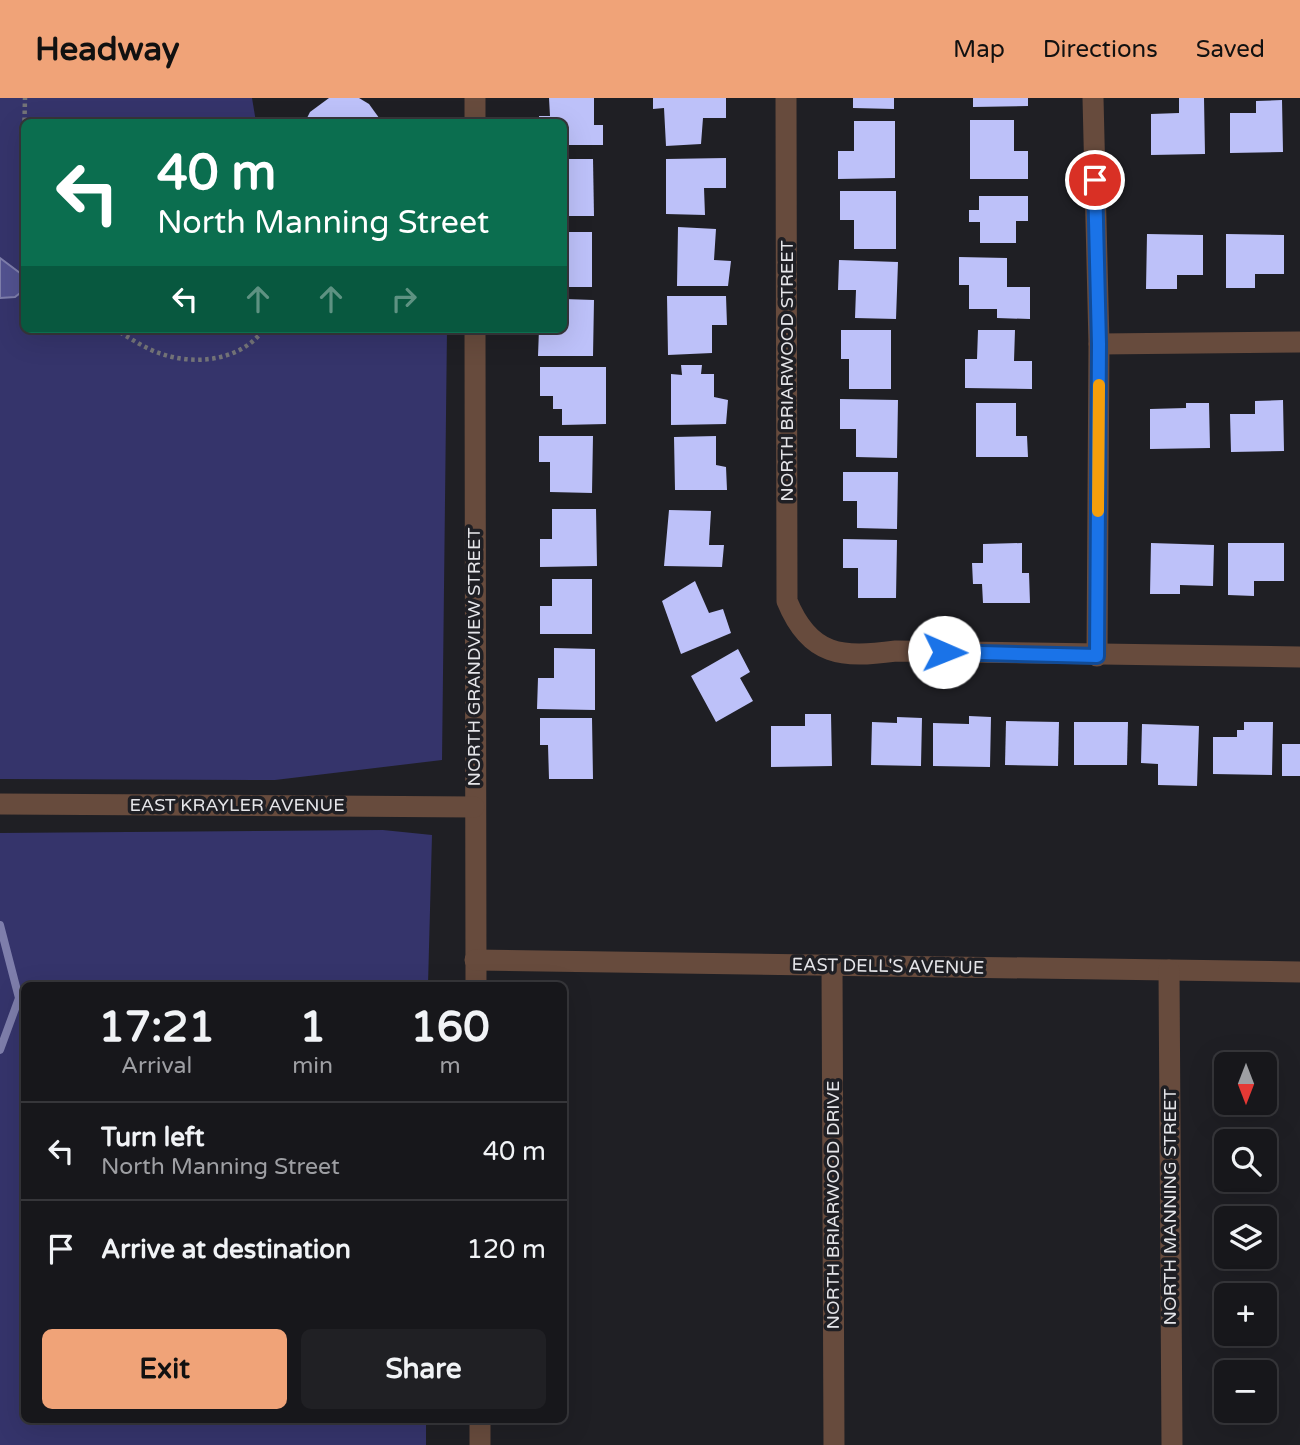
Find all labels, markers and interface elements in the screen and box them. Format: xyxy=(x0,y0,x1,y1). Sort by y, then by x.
text: Headway xyxy=(35,30,179,69)
text: Map xyxy=(953,35,1005,64)
text: Directions xyxy=(1043,35,1158,64)
text: Saved xyxy=(1196,35,1265,64)
text: 40 m xyxy=(157,144,276,203)
icon: left xyxy=(42,147,133,238)
pin xyxy=(1065,150,1125,210)
icon: arrive xyxy=(1076,161,1114,199)
text: North Manning Street xyxy=(157,204,489,242)
street label: NORTH BRIARWOOD STREET xyxy=(776,240,798,502)
icon: left xyxy=(166,280,204,318)
icon: ahead xyxy=(239,280,277,318)
icon: ahead xyxy=(312,280,350,318)
icon: right xyxy=(385,280,423,318)
street label: NORTH GRANDVIEW STREET xyxy=(463,528,485,786)
position arrow xyxy=(907,615,981,689)
street label: EAST KRAYLER AVENUE xyxy=(129,794,345,816)
street label: EAST DELL'S AVENUE xyxy=(791,953,985,979)
text: 17:21 xyxy=(98,1002,215,1053)
text: 1 xyxy=(299,1002,326,1053)
text: 160 xyxy=(410,1002,490,1053)
text: Arrival xyxy=(121,1052,192,1080)
text: min xyxy=(292,1052,333,1080)
text: m xyxy=(439,1052,461,1080)
north arrow xyxy=(1214,1052,1278,1115)
map controls xyxy=(1214,1052,1277,1423)
street label: NORTH BRIARWOOD DRIVE xyxy=(822,1081,844,1329)
street label: NORTH MANNING STREET xyxy=(1159,1089,1181,1325)
text: Turn left xyxy=(101,1122,204,1153)
button: search xyxy=(1214,1129,1277,1192)
icon: left xyxy=(42,1132,80,1170)
text: 40 m xyxy=(483,1136,546,1167)
text: North Manning Street xyxy=(101,1153,340,1181)
button: layers xyxy=(1214,1206,1277,1269)
icon: arrive xyxy=(42,1230,80,1268)
text: Arrive at destination xyxy=(101,1234,351,1265)
text: 120 m xyxy=(466,1234,546,1265)
button: + xyxy=(1214,1283,1277,1346)
button: Exit xyxy=(42,1329,287,1409)
button: Share xyxy=(301,1329,546,1409)
button: − xyxy=(1214,1360,1277,1423)

